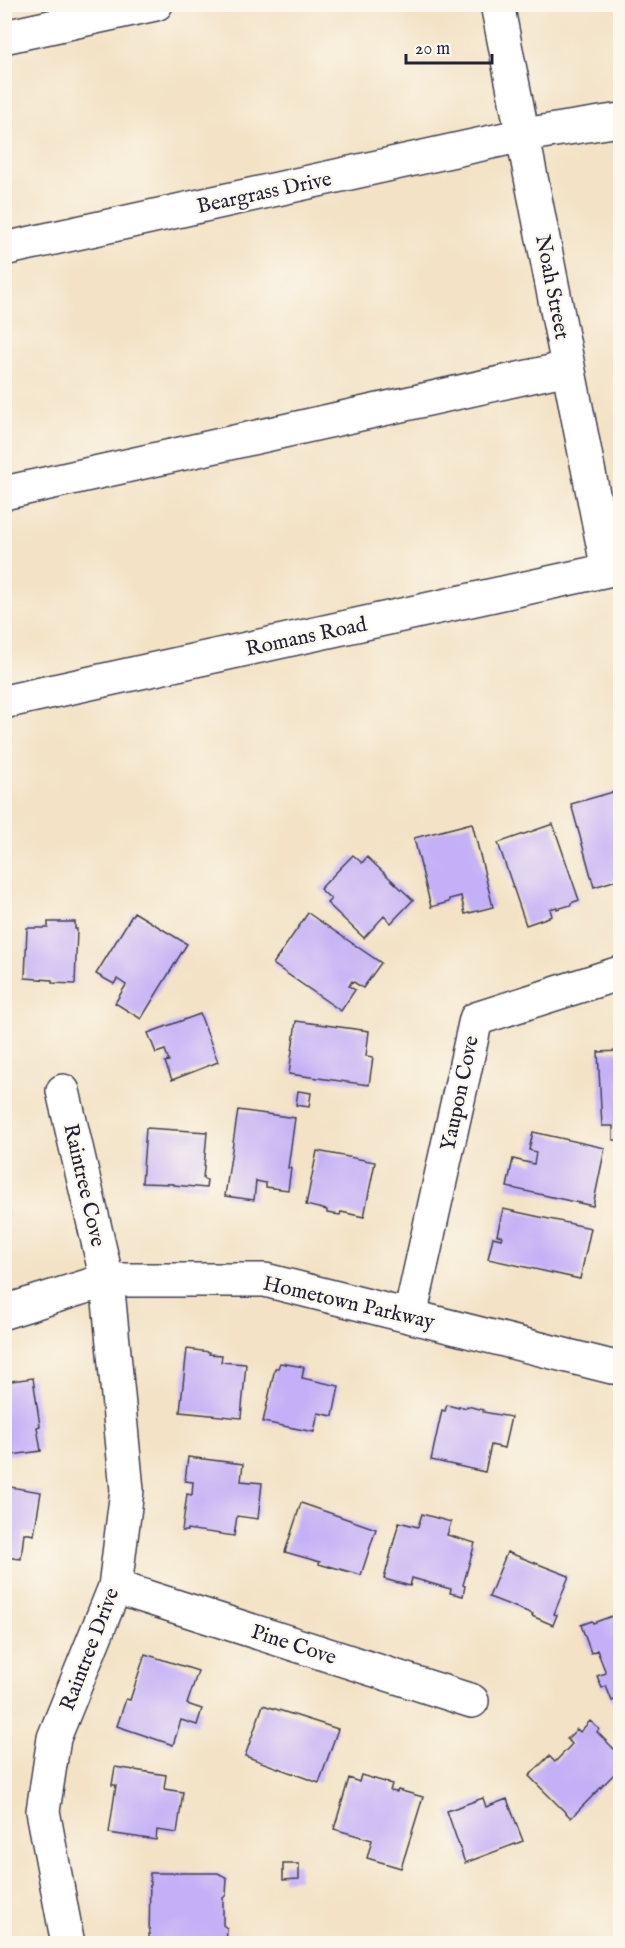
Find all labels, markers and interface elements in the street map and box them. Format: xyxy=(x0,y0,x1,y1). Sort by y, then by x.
scale bar xyxy=(406,27,492,65)
text: 20 m xyxy=(415,38,450,61)
street label: Beargrass Drive xyxy=(195,166,334,221)
street label: Noah Street xyxy=(528,233,575,342)
street label: Romans Road xyxy=(243,611,370,663)
street label: Yaupon Cove xyxy=(435,1033,486,1153)
street label: Raintree Cove xyxy=(56,1121,111,1250)
street label: Hometown Parkway xyxy=(260,1271,438,1336)
street label: Raintree Drive xyxy=(55,1584,126,1715)
street label: Pine Cove xyxy=(247,1619,340,1672)

